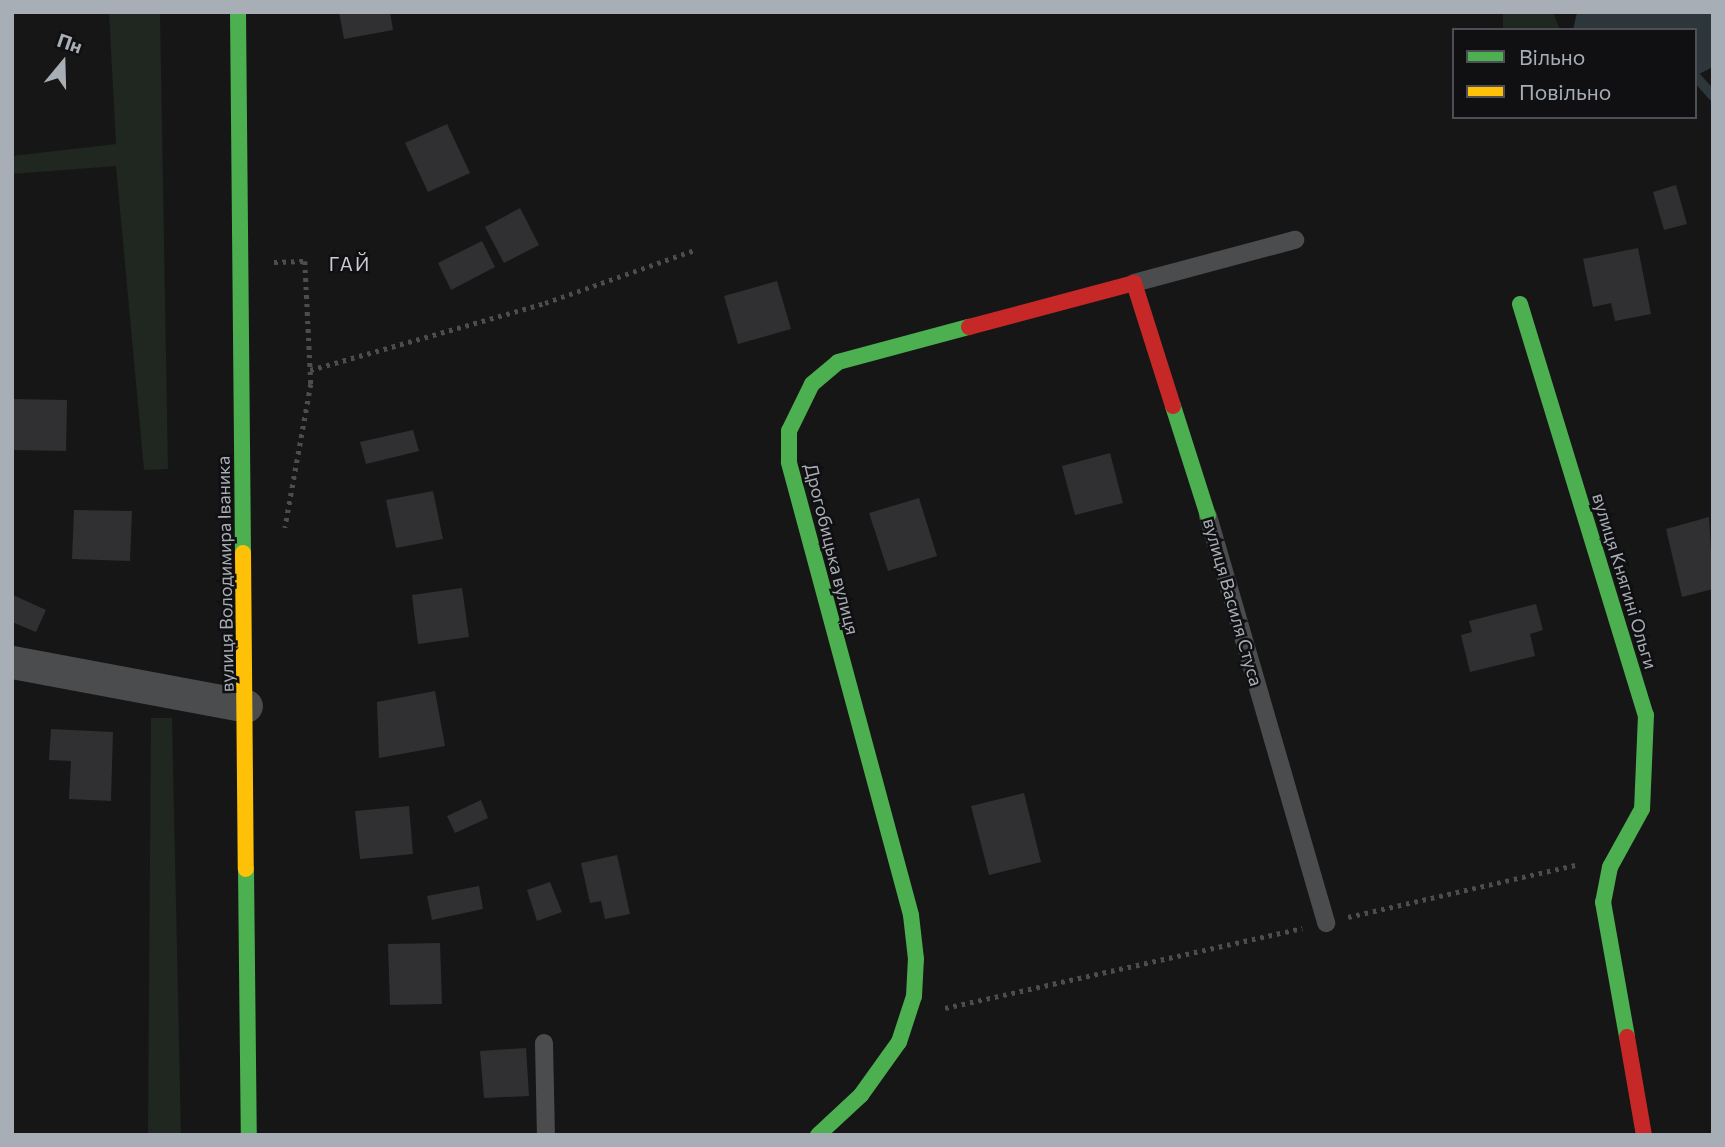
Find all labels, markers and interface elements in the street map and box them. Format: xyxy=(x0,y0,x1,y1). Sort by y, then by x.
north arrow xyxy=(28,28,98,98)
text: Пн xyxy=(54,28,86,58)
legend xyxy=(1452,28,1697,119)
text: Вільно xyxy=(1519,44,1585,69)
text: Повільно xyxy=(1519,79,1611,104)
district label: ГАЙ xyxy=(329,253,371,275)
street label: вулиця Володимира Іваника xyxy=(212,456,238,692)
street label: Дрогобицька вулиця xyxy=(800,461,864,637)
street label: вулиця Княгині Ольги xyxy=(1588,490,1662,672)
street label: вулиця Василя Стуса xyxy=(1199,516,1267,688)

